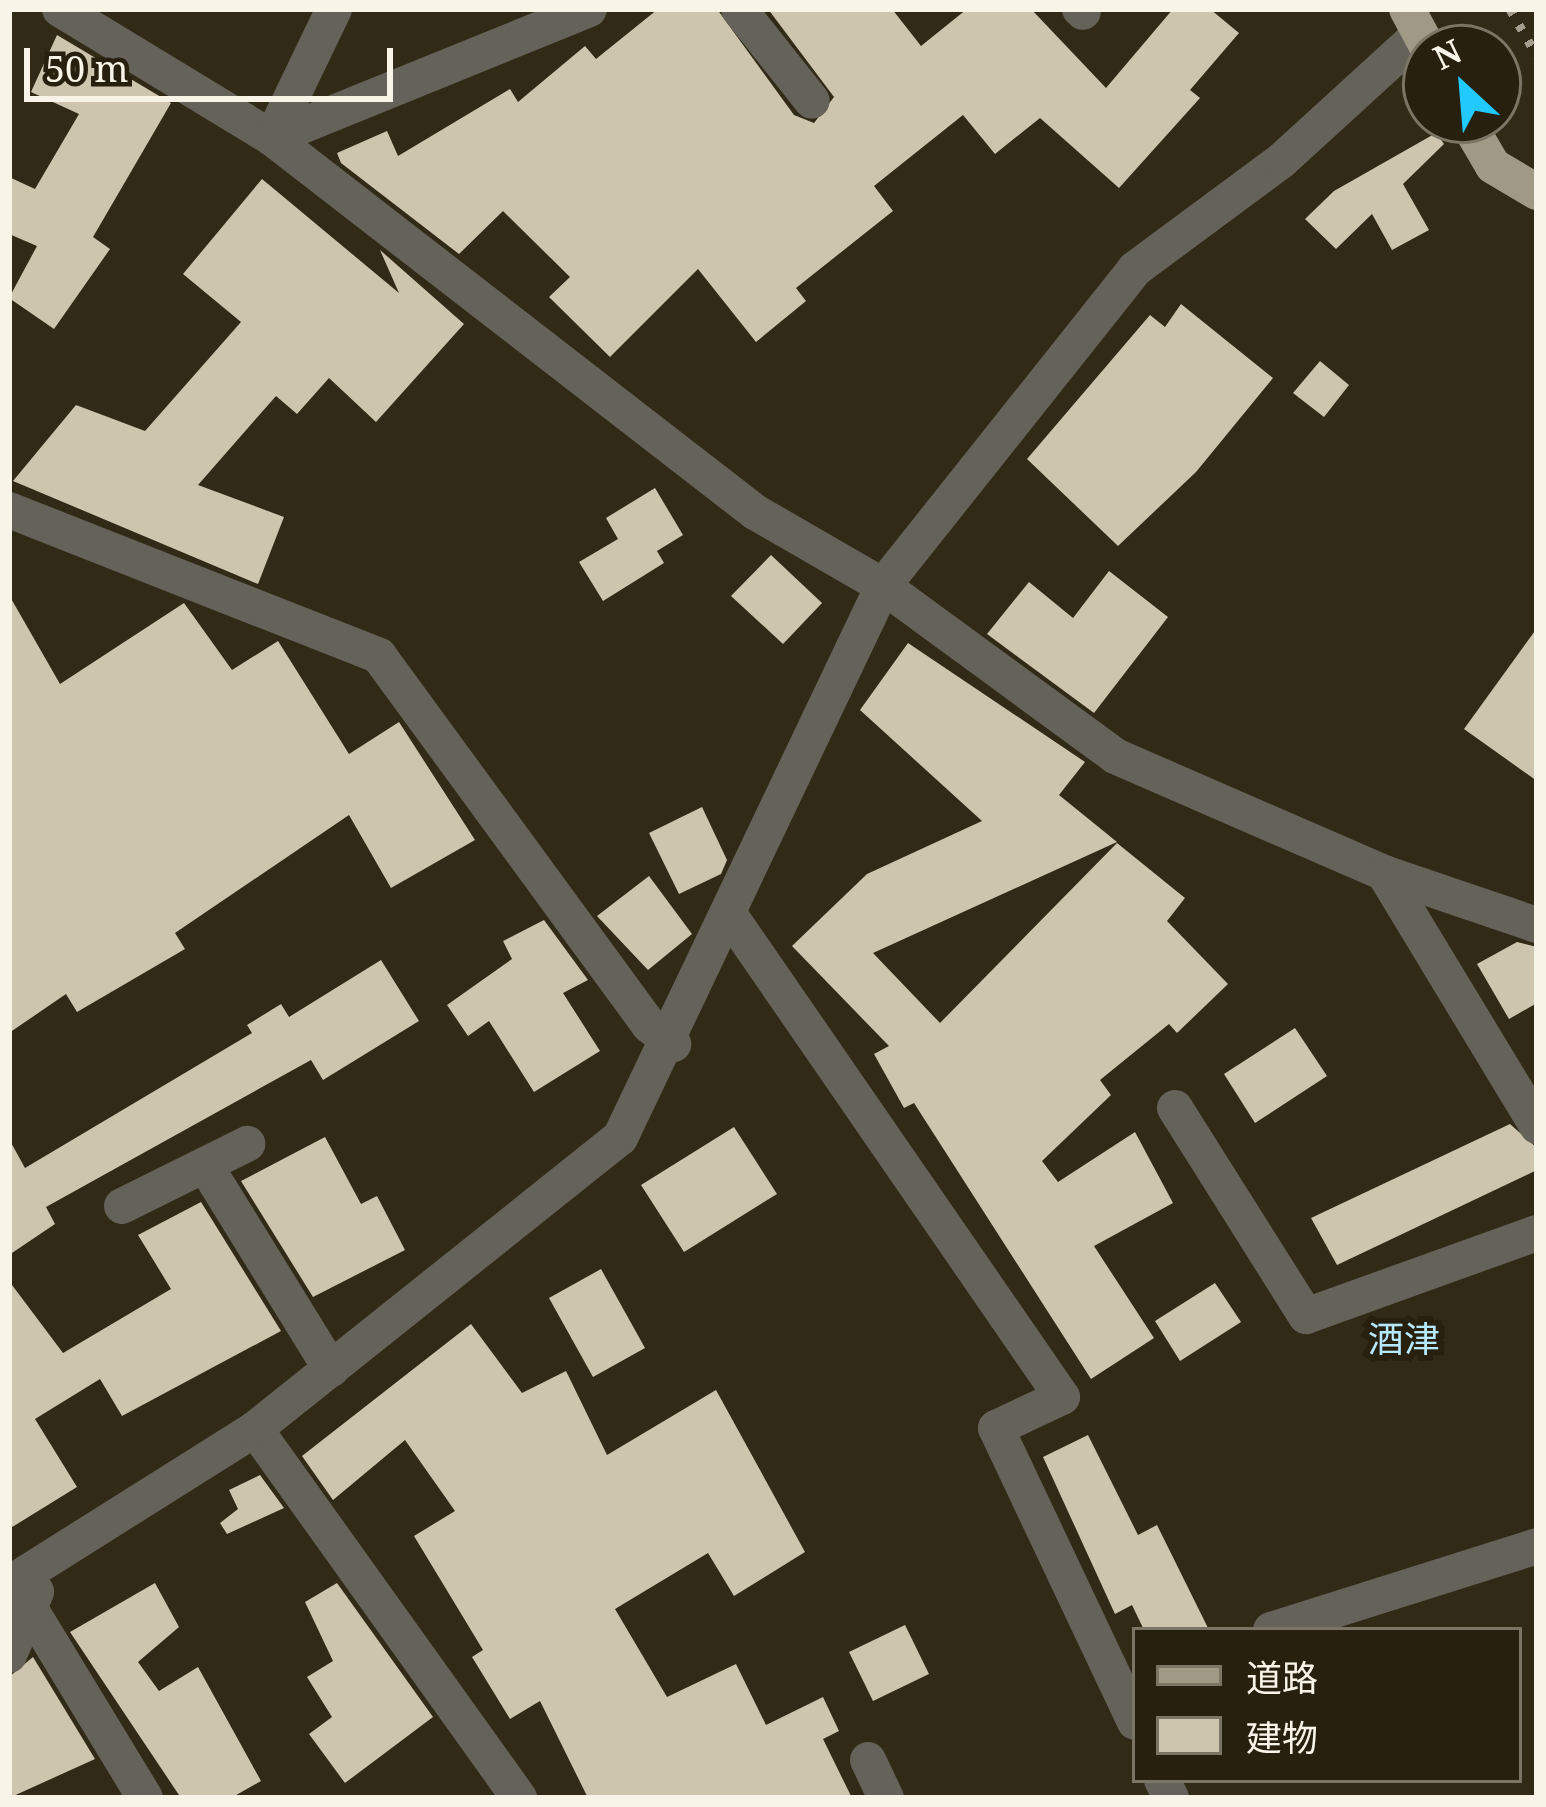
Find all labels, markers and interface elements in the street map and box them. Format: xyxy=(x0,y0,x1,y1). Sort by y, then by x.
scale bar xyxy=(30,24,399,98)
north arrow xyxy=(1402,24,1522,144)
text: N xyxy=(1426,28,1469,80)
text: 50 m xyxy=(45,44,129,93)
district label: 酒津 xyxy=(1368,1317,1440,1361)
legend xyxy=(1132,1627,1522,1783)
text: 道路 xyxy=(1246,1653,1318,1702)
text: 建物 xyxy=(1246,1713,1318,1762)

